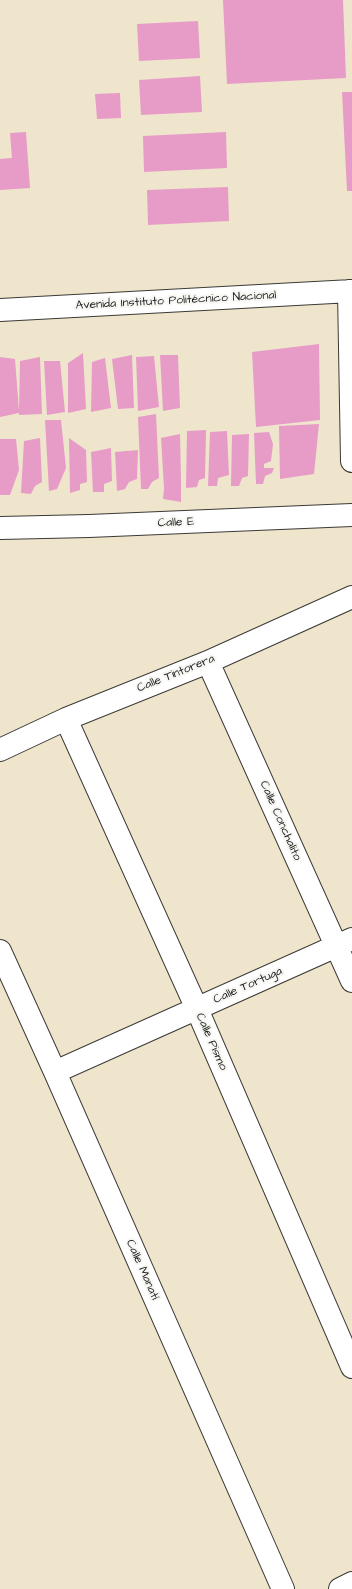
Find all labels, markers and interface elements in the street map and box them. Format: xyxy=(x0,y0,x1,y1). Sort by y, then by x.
street label: Avenida Instituto Politécnico Nacional xyxy=(75,289,277,313)
street label: Calle E xyxy=(157,515,195,531)
street label: Calle Tintorera xyxy=(135,652,217,696)
street label: Calle Conchalito xyxy=(256,779,304,863)
street label: Calle Tortuga xyxy=(211,964,285,1008)
street label: Calle Pismo xyxy=(192,1011,230,1073)
street label: Calle Manatí xyxy=(122,1238,162,1302)

